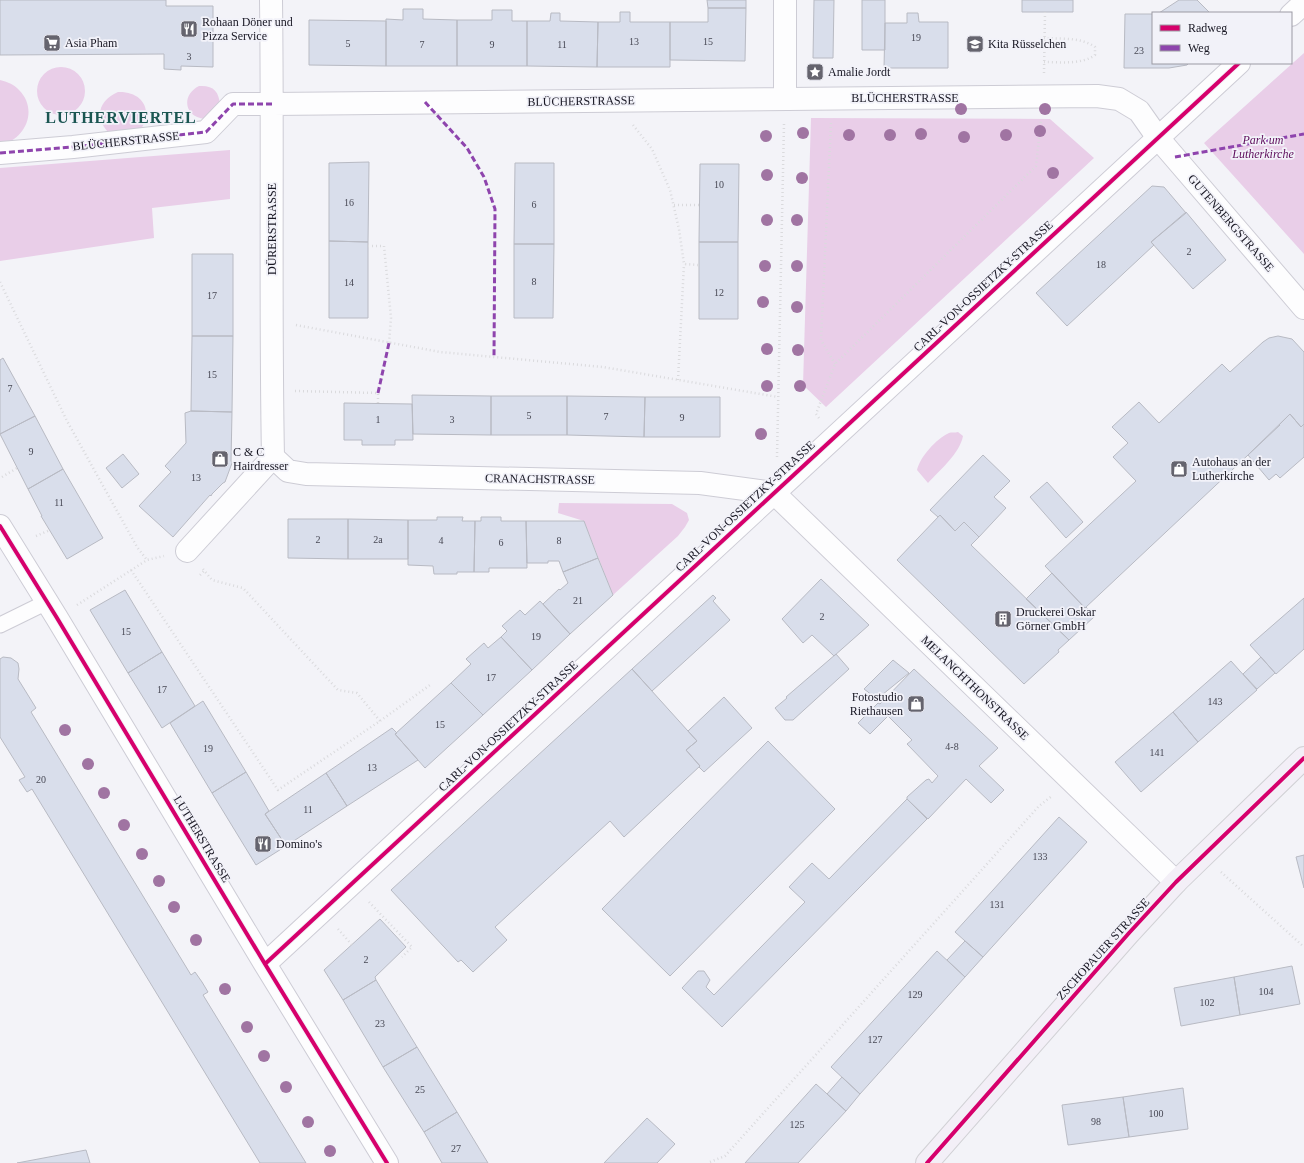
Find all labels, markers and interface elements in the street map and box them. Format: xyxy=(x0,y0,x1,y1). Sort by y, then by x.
legend xyxy=(1152,12,1292,64)
place label: Rohaan Döner und Pizza Service xyxy=(202,15,293,43)
restaurant icon: Rohaan Döner und Pizza Service xyxy=(179,19,199,39)
text: Radweg xyxy=(1188,21,1227,35)
house number: 19 xyxy=(911,32,921,43)
supermarket icon: Asia Pham xyxy=(42,33,62,53)
school or university icon: Kita Rüsselchen xyxy=(965,34,985,54)
place label: Asia Pham xyxy=(65,36,118,50)
house number: 13 xyxy=(629,36,639,47)
house number: 15 xyxy=(703,36,713,47)
place label: Kita Rüsselchen xyxy=(988,37,1066,51)
house number: 5 xyxy=(346,38,351,49)
house number: 7 xyxy=(420,39,425,50)
house number: 9 xyxy=(490,39,495,50)
house number: 11 xyxy=(557,39,567,50)
text: Weg xyxy=(1188,41,1210,55)
house number: 23 xyxy=(1134,45,1144,56)
house number: 3 xyxy=(187,51,192,62)
place icon: Amalie Jordt xyxy=(805,62,825,82)
place label: Amalie Jordt xyxy=(828,65,891,79)
street label: BLÜCHERSTRASSE xyxy=(851,91,959,105)
street label: BLÜCHERSTRASSE xyxy=(527,93,635,109)
district label: LUTHERVIERTEL xyxy=(45,109,197,126)
street label: BLÜCHERSTRASSE xyxy=(72,128,180,154)
park label: Park um Lutherkirche xyxy=(1231,133,1294,161)
street label: GUTENBERGSTRASSE xyxy=(1185,172,1277,274)
house number: 10 xyxy=(714,179,724,190)
street label: DÜRERSTRASSE xyxy=(265,183,279,275)
house number: 16 xyxy=(344,197,354,208)
house number: 6 xyxy=(532,199,537,210)
street label: CARL-VON-OSSIETZKY-STRASSE xyxy=(910,218,1056,354)
house number: 2 xyxy=(1187,246,1192,257)
house number: 18 xyxy=(1096,259,1106,270)
house number: 8 xyxy=(532,276,537,287)
house number: 14 xyxy=(344,277,354,288)
house number: 12 xyxy=(714,287,724,298)
house number: 17 xyxy=(207,290,217,301)
house number: 15 xyxy=(207,369,217,380)
house number: 7 xyxy=(8,383,13,394)
house number: 5 xyxy=(527,410,532,421)
house number: 7 xyxy=(604,411,609,422)
house number: 9 xyxy=(680,412,685,423)
house number: 1 xyxy=(376,414,381,425)
house number: 3 xyxy=(450,414,455,425)
street label: CARL-VON-OSSIETZKY-STRASSE xyxy=(672,438,818,574)
place label: C & C Hairdresser xyxy=(233,445,288,473)
house number: 9 xyxy=(29,446,34,457)
shop icon: C & C Hairdresser xyxy=(210,449,230,469)
place label: Autohaus an der Lutherkirche xyxy=(1192,455,1271,483)
shop icon: Autohaus an der Lutherkirche xyxy=(1169,459,1189,479)
street label: CRANACHSTRASSE xyxy=(485,471,595,487)
house number: 13 xyxy=(191,472,201,483)
house number: 11 xyxy=(54,497,64,508)
house number: 2 xyxy=(316,534,321,545)
house number: 2a xyxy=(373,534,383,545)
house number: 4 xyxy=(439,535,444,546)
house number: 8 xyxy=(557,535,562,546)
house number: 6 xyxy=(499,537,504,548)
house number: 21 xyxy=(573,595,583,606)
place label: Druckerei Oskar Görner GmbH xyxy=(1016,605,1096,633)
building icon: Druckerei Oskar Görner GmbH xyxy=(993,609,1013,629)
house number: 2 xyxy=(820,611,825,622)
house number: 15 xyxy=(121,626,131,637)
house number: 19 xyxy=(531,631,541,642)
street label: MELANCHTHONSTRASSE xyxy=(918,633,1032,743)
street label: CARL-VON-OSSIETZKY-STRASSE xyxy=(435,658,581,794)
house number: 17 xyxy=(486,672,496,683)
house number: 17 xyxy=(157,684,167,695)
place label: Fotostudio Riethausen xyxy=(850,690,903,718)
shop icon: Fotostudio Riethausen xyxy=(906,694,926,714)
house number: 143 xyxy=(1208,696,1223,707)
house number: 15 xyxy=(435,719,445,730)
house number: 4-8 xyxy=(945,741,959,752)
house number: 19 xyxy=(203,743,213,754)
house number: 141 xyxy=(1150,747,1165,758)
house number: 13 xyxy=(367,762,377,773)
house number: 20 xyxy=(36,774,46,785)
street label: LUTHERSTRASSE xyxy=(171,793,233,885)
house number: 11 xyxy=(303,804,313,815)
restaurant icon: Domino's xyxy=(253,834,273,854)
place label: Domino's xyxy=(276,837,322,851)
house number: 133 xyxy=(1033,851,1048,862)
street label: ZSCHOPAUER STRASSE xyxy=(1054,895,1152,1003)
house number: 131 xyxy=(990,899,1005,910)
house number: 2 xyxy=(364,954,369,965)
house number: 104 xyxy=(1259,986,1274,997)
house number: 129 xyxy=(908,989,923,1000)
house number: 102 xyxy=(1200,997,1215,1008)
house number: 23 xyxy=(375,1018,385,1029)
house number: 127 xyxy=(868,1034,883,1045)
house number: 25 xyxy=(415,1084,425,1095)
house number: 100 xyxy=(1149,1108,1164,1119)
house number: 98 xyxy=(1091,1116,1101,1127)
house number: 125 xyxy=(790,1119,805,1130)
house number: 27 xyxy=(451,1143,461,1154)

